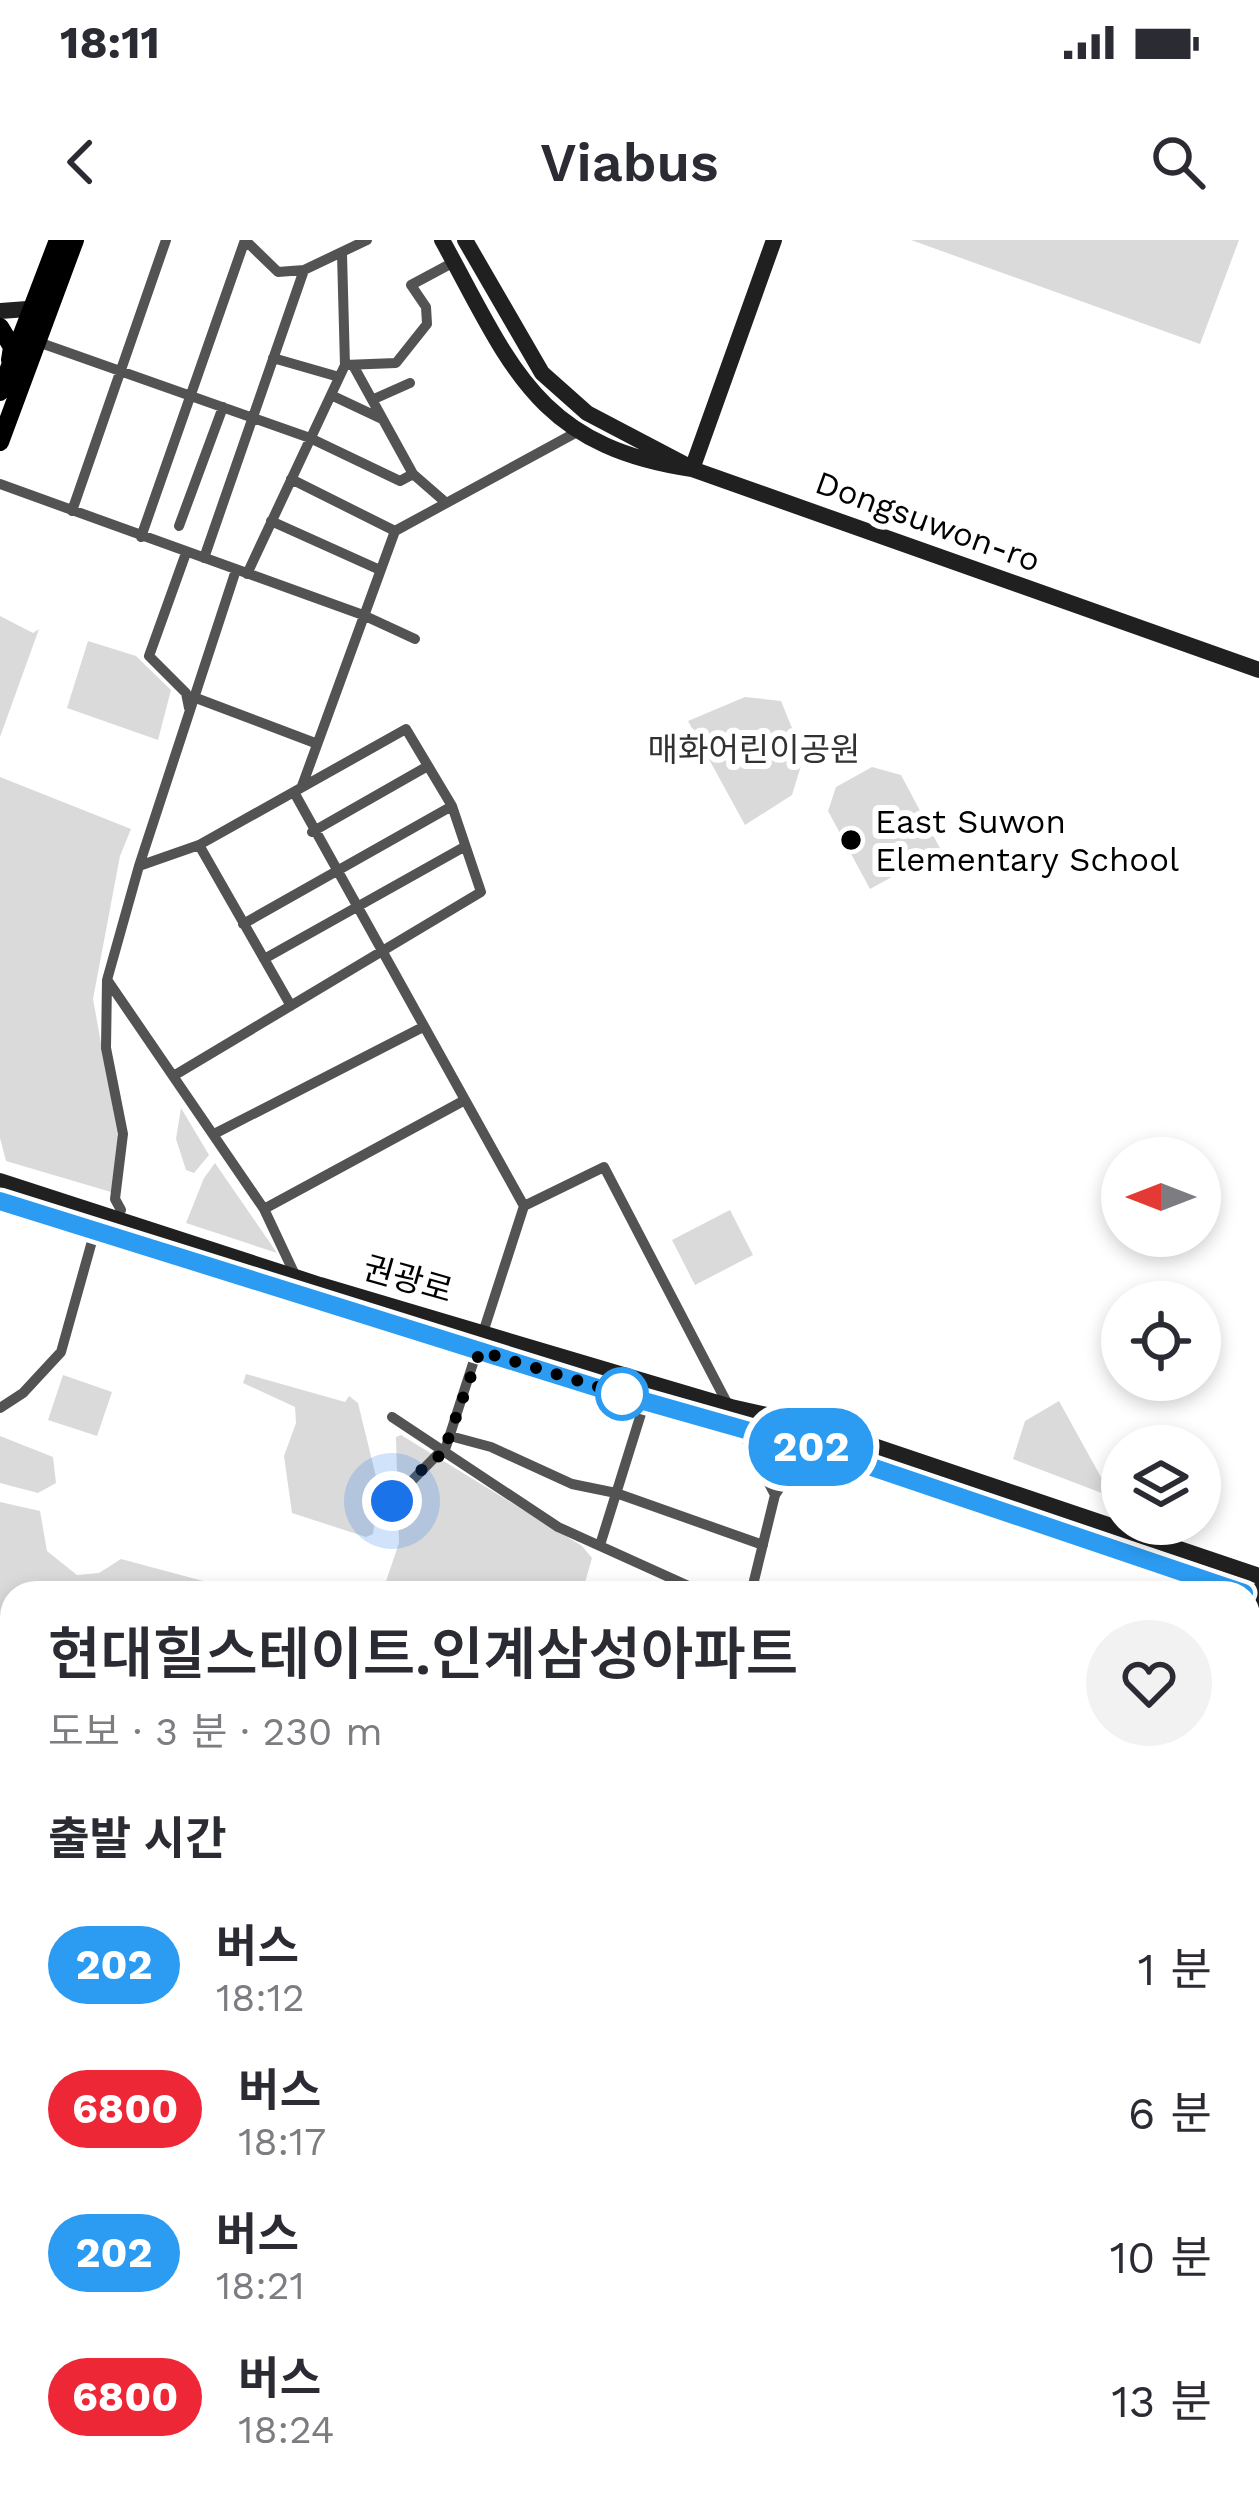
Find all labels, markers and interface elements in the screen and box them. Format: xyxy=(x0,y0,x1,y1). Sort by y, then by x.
text: 18:11 xyxy=(60,16,160,69)
icon: back xyxy=(48,129,114,195)
icon: search xyxy=(1145,129,1211,195)
text: Viabus xyxy=(540,131,719,194)
street label: Dongsuwon-ro xyxy=(810,462,1046,580)
park label: 매화어린이공원 xyxy=(648,730,860,769)
place label: East Suwon Elementary School xyxy=(875,802,1179,879)
marker: East Suwon Elementary School xyxy=(838,827,864,853)
north arrow xyxy=(1101,1137,1221,1257)
map controls xyxy=(1101,1137,1221,1545)
street label: 권광로 xyxy=(359,1248,457,1310)
button: locate xyxy=(1101,1281,1221,1401)
unlabelled marker xyxy=(597,1369,647,1419)
line badge: 202 xyxy=(742,1408,880,1486)
text: 202 xyxy=(772,1422,850,1471)
button: layers xyxy=(1101,1425,1221,1545)
your location xyxy=(362,1471,422,1531)
button: heart xyxy=(1086,1620,1212,1746)
text: 현대힐스테이트.인계삼성아파트 xyxy=(48,1621,798,1688)
text: 도보 · 3 분 · 230 m xyxy=(48,1709,383,1754)
text: 출발 시간 xyxy=(48,1812,226,1865)
text: 버스 xyxy=(216,1920,299,1973)
text: 202 xyxy=(75,1940,153,1989)
text: 1 분 xyxy=(1138,1943,1212,1996)
text: 18:12 xyxy=(216,1975,305,2020)
text: 버스 xyxy=(238,2064,321,2117)
text: 6800 xyxy=(72,2084,178,2133)
text: 6 분 xyxy=(1128,2087,1212,2140)
text: 18:17 xyxy=(238,2119,326,2164)
text: 버스 xyxy=(216,2208,299,2261)
text: 202 xyxy=(75,2228,153,2277)
text: 10 분 xyxy=(1110,2231,1212,2284)
text: 18:21 xyxy=(216,2263,305,2308)
text: 버스 xyxy=(238,2352,321,2405)
text: 6800 xyxy=(72,2372,178,2421)
text: 13 분 xyxy=(1111,2375,1212,2428)
text: 18:24 xyxy=(238,2407,335,2452)

